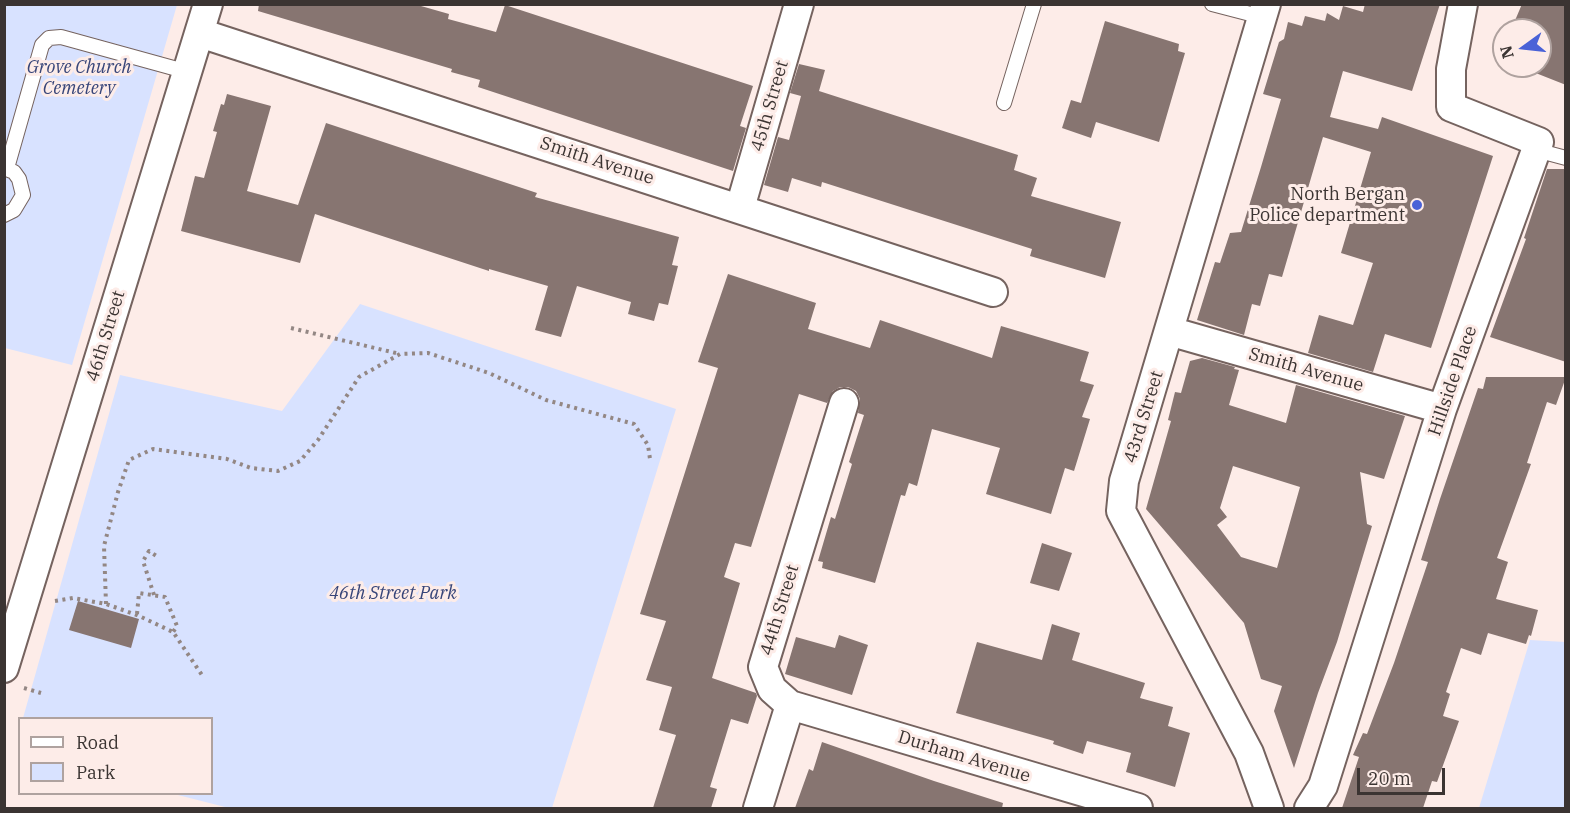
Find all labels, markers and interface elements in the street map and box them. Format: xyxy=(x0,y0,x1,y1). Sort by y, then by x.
north arrow xyxy=(1492,18,1552,78)
text: N xyxy=(1495,43,1518,61)
park label: Grove Church Cemetery xyxy=(27,57,131,100)
street label: 45th Street xyxy=(747,58,793,154)
street label: Smith Avenue xyxy=(537,132,657,190)
place label: North Bergan Police department xyxy=(1249,184,1405,226)
marker: North Bergan Police department xyxy=(1410,198,1424,212)
street label: 46th Street xyxy=(82,288,130,384)
street label: Hillside Place xyxy=(1424,323,1482,439)
street label: Smith Avenue xyxy=(1246,343,1366,397)
street label: 43rd Street xyxy=(1120,368,1168,466)
street label: 44th Street xyxy=(756,562,804,658)
park label: 46th Street Park xyxy=(329,583,457,605)
legend xyxy=(18,717,213,795)
street label: Durham Avenue xyxy=(895,727,1033,787)
text: Road xyxy=(76,731,119,754)
scale bar xyxy=(1360,756,1448,794)
text: Park xyxy=(76,761,115,784)
text: 20 m xyxy=(1368,767,1411,790)

